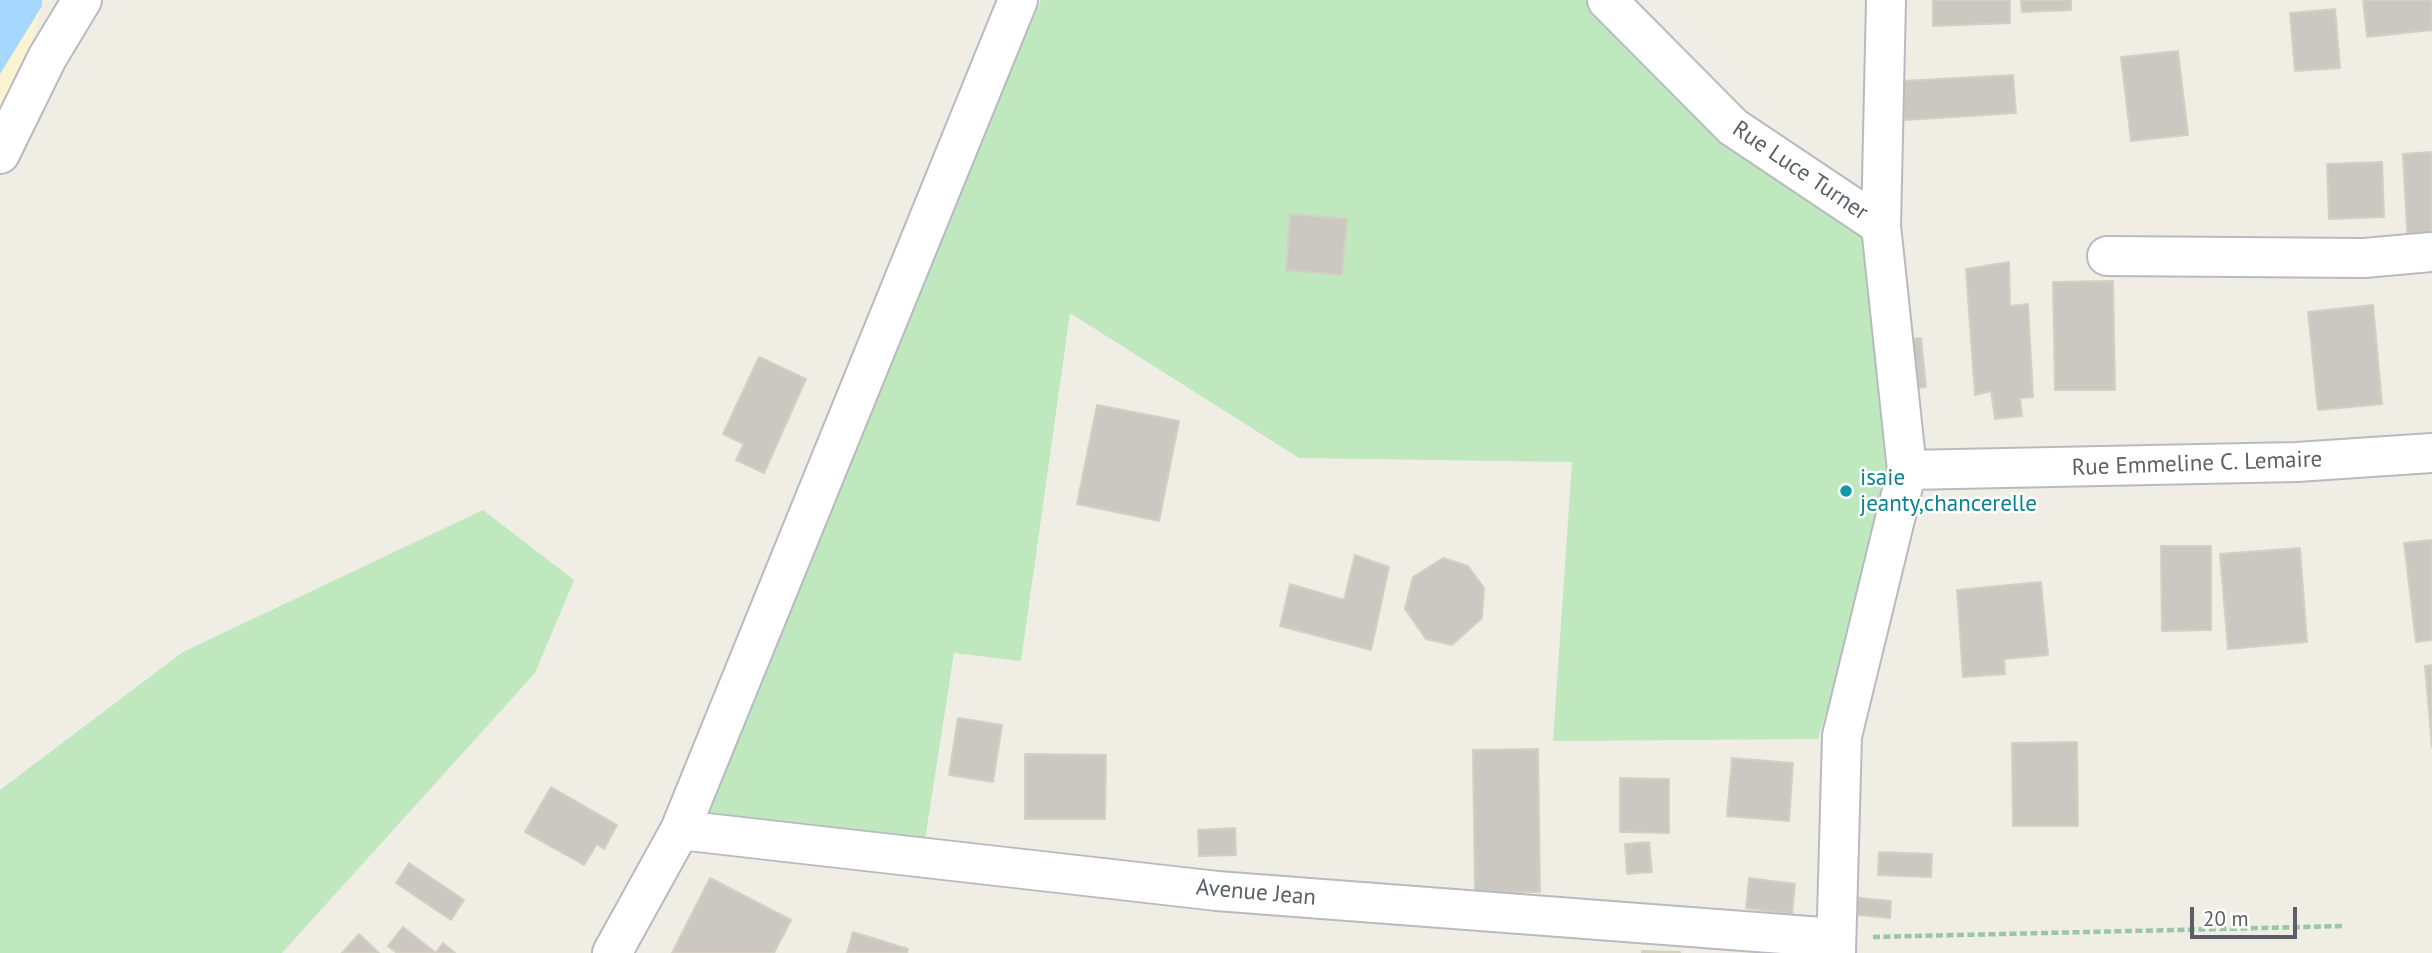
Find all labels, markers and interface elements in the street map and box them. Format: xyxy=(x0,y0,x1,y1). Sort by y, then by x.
street label: Rue Luce Turner xyxy=(1727,115,1873,227)
street label: Rue Emmeline C. Lemaire xyxy=(2071,446,2323,482)
place label: isaie jeanty,chancerelle xyxy=(1860,464,2037,518)
marker: isaie jeanty,chancerelle xyxy=(1838,483,1854,499)
street label: Avenue Jean xyxy=(1195,874,1317,912)
scale bar xyxy=(2194,894,2301,938)
text: 20 m xyxy=(2203,905,2249,932)

